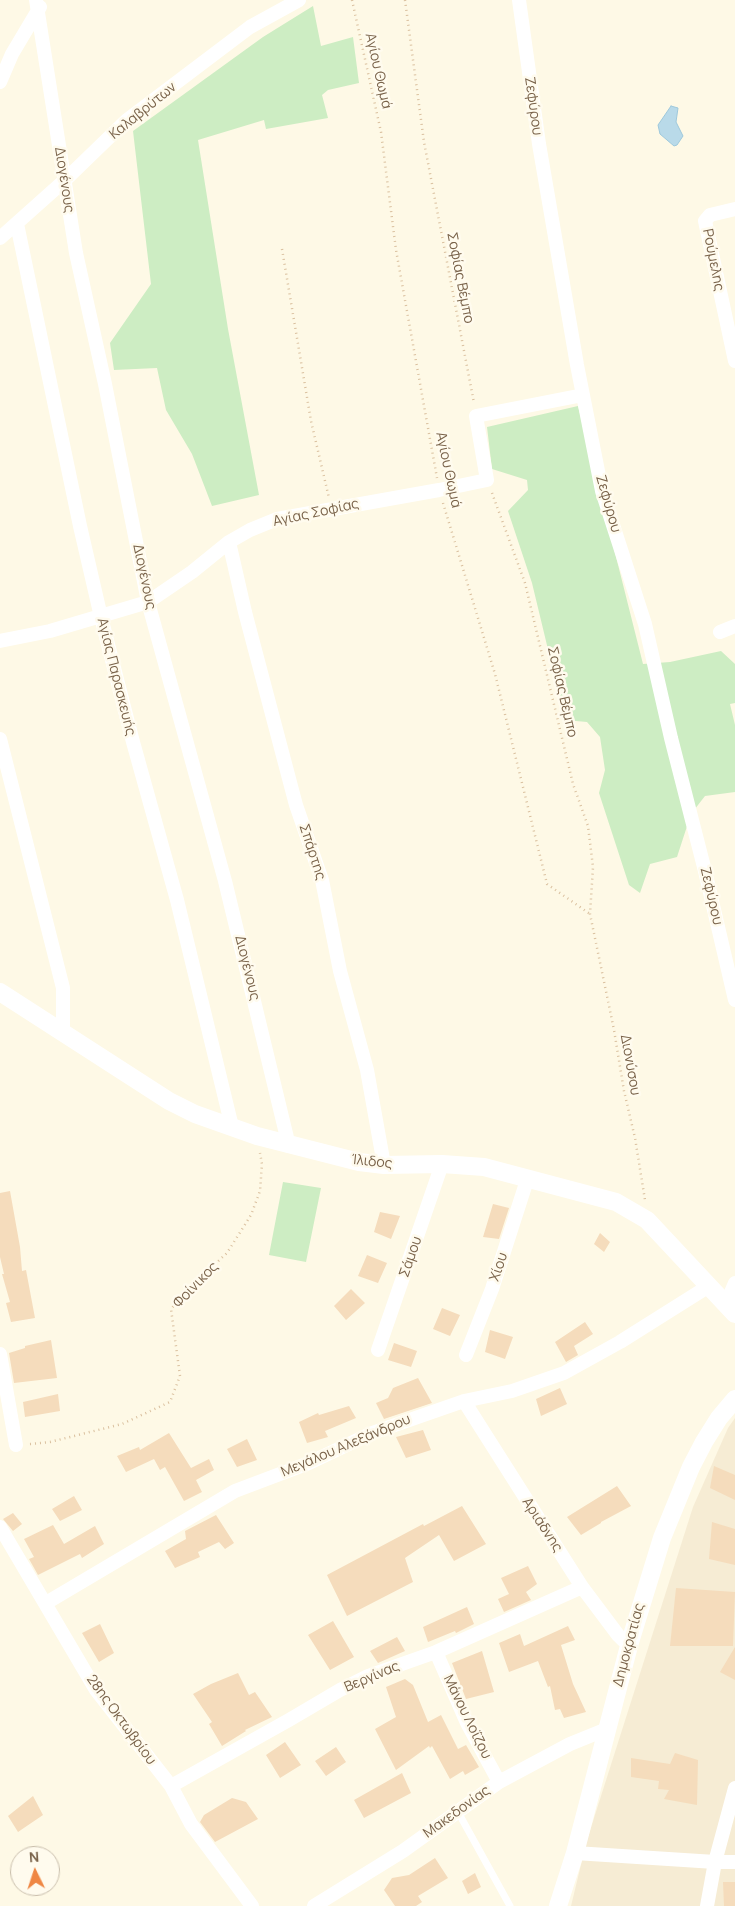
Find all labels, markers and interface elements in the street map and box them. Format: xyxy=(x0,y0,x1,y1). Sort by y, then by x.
street label: Αγίου Θωμά xyxy=(361,32,395,110)
street label: Ζεφύρου xyxy=(521,76,545,136)
street label: Καλαβρύτων xyxy=(106,79,180,143)
street label: Διογένους xyxy=(51,146,77,214)
street label: Ρούμελης xyxy=(699,227,727,293)
street label: Σοφίας Βέμπο xyxy=(443,231,477,325)
street label: Αγίου Θωμά xyxy=(432,431,464,509)
street label: Ζεφύρου xyxy=(592,473,624,535)
street label: Αγίας Σοφίας xyxy=(271,496,361,530)
street label: Διογένους xyxy=(129,543,159,611)
street label: Αγίας Παρασκευής xyxy=(93,616,139,738)
street label: Σοφίας Βέμπο xyxy=(543,645,581,739)
street label: Σπάρτης xyxy=(295,822,329,882)
street label: Ζεφύρου xyxy=(696,865,726,927)
street label: Διογένους xyxy=(231,934,263,1002)
street label: Διονύσου xyxy=(616,1033,644,1097)
street label: Ίλιδος xyxy=(351,1151,393,1173)
street label: Σάμου xyxy=(396,1234,426,1280)
street label: Χίου xyxy=(486,1250,512,1284)
street label: Φοίνικος xyxy=(170,1258,222,1312)
street label: Μεγάλου Αλεξάνδρου xyxy=(279,1411,413,1481)
street label: Αριάδνης xyxy=(518,1495,566,1555)
street label: Δημοκρατίας xyxy=(610,1601,648,1689)
street label: Βεργίνας xyxy=(342,1658,402,1696)
street label: 28ης Οκτωβρίου xyxy=(83,1672,159,1768)
street label: Μάνου Λοΐζου xyxy=(439,1672,495,1762)
street label: Μακεδονίας xyxy=(420,1782,494,1842)
north arrow xyxy=(10,1846,60,1896)
text: N xyxy=(28,1847,40,1866)

